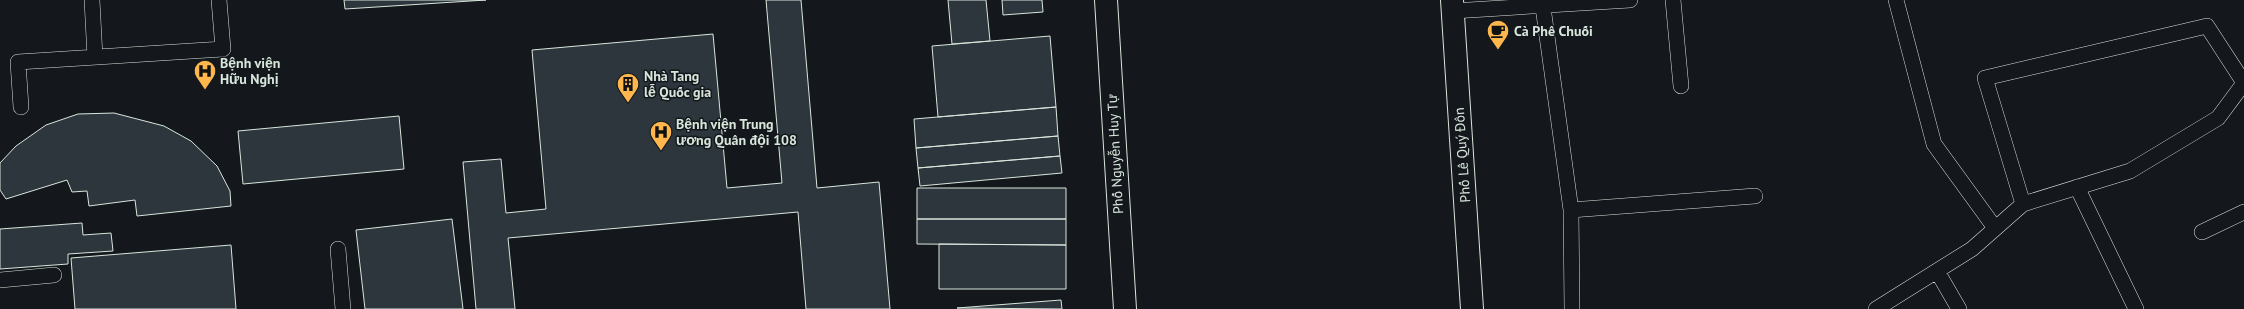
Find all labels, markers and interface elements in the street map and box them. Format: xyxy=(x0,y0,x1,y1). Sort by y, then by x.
cafe icon: Cà Phê Chuối xyxy=(1485,18,1511,51)
place label: Cà Phê Chuối xyxy=(1514,22,1593,40)
place label: Bệnh viện Hữu Nghị xyxy=(220,54,280,88)
hospital icon: Bệnh viện Hữu Nghị xyxy=(192,58,218,91)
place label: Nhà Tang lễ Quốc gia xyxy=(644,67,711,101)
building icon: Nhà Tang lễ Quốc gia xyxy=(615,71,641,104)
street label: Phố Nguyễn Huy Tự xyxy=(1103,93,1127,215)
street label: Phố Lê Quý Đôn xyxy=(1450,107,1474,203)
place label: Bệnh viện Trung ương Quân đội 108 xyxy=(676,115,797,149)
hospital icon: Bệnh viện Trung ương Quân đội 108 xyxy=(648,119,674,152)

